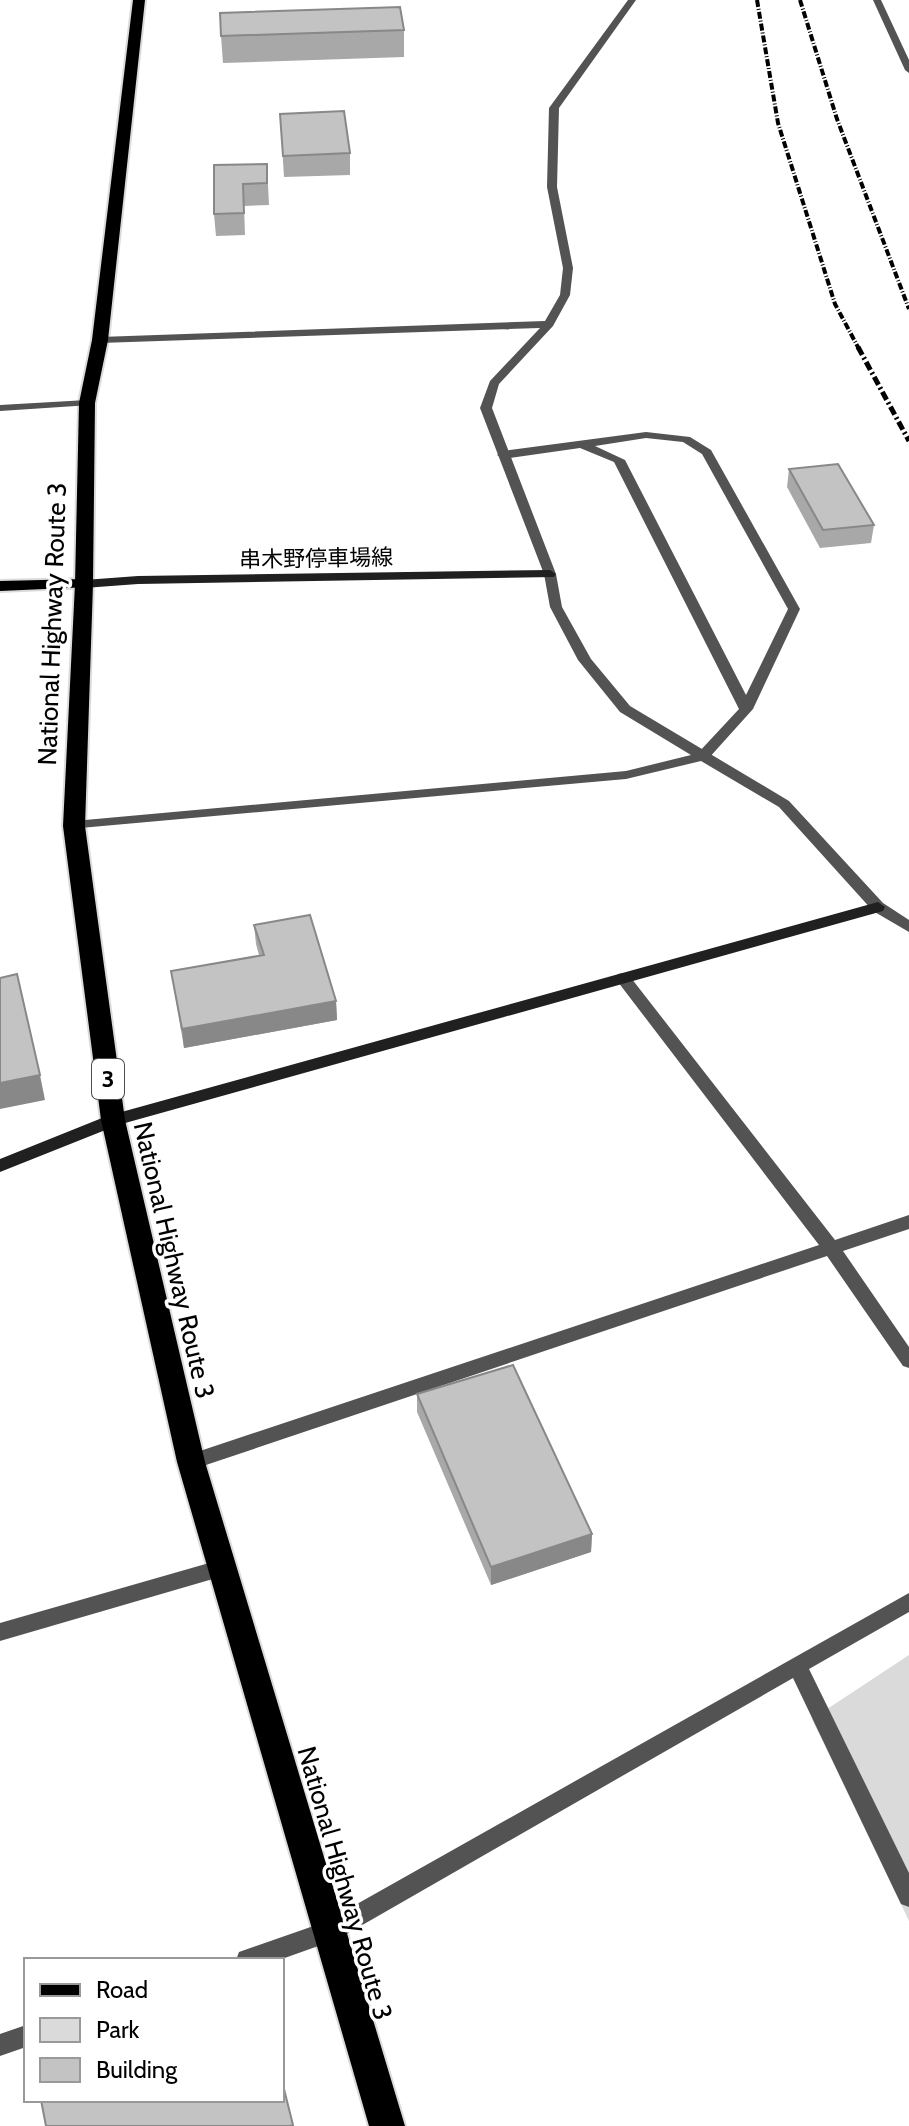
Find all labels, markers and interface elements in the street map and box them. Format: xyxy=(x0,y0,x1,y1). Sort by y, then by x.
street label: National Highway Route 3 xyxy=(31,482,73,766)
street label: 串木野停車場線 xyxy=(239,544,393,573)
road number: 3 xyxy=(92,1059,124,1099)
street label: National Highway Route 3 xyxy=(127,1119,221,1401)
street label: National Highway Route 3 xyxy=(291,1743,399,2023)
legend xyxy=(24,1958,284,2102)
text: Road xyxy=(96,1975,148,2004)
text: Park xyxy=(96,2015,139,2044)
text: Building xyxy=(96,2055,178,2084)

